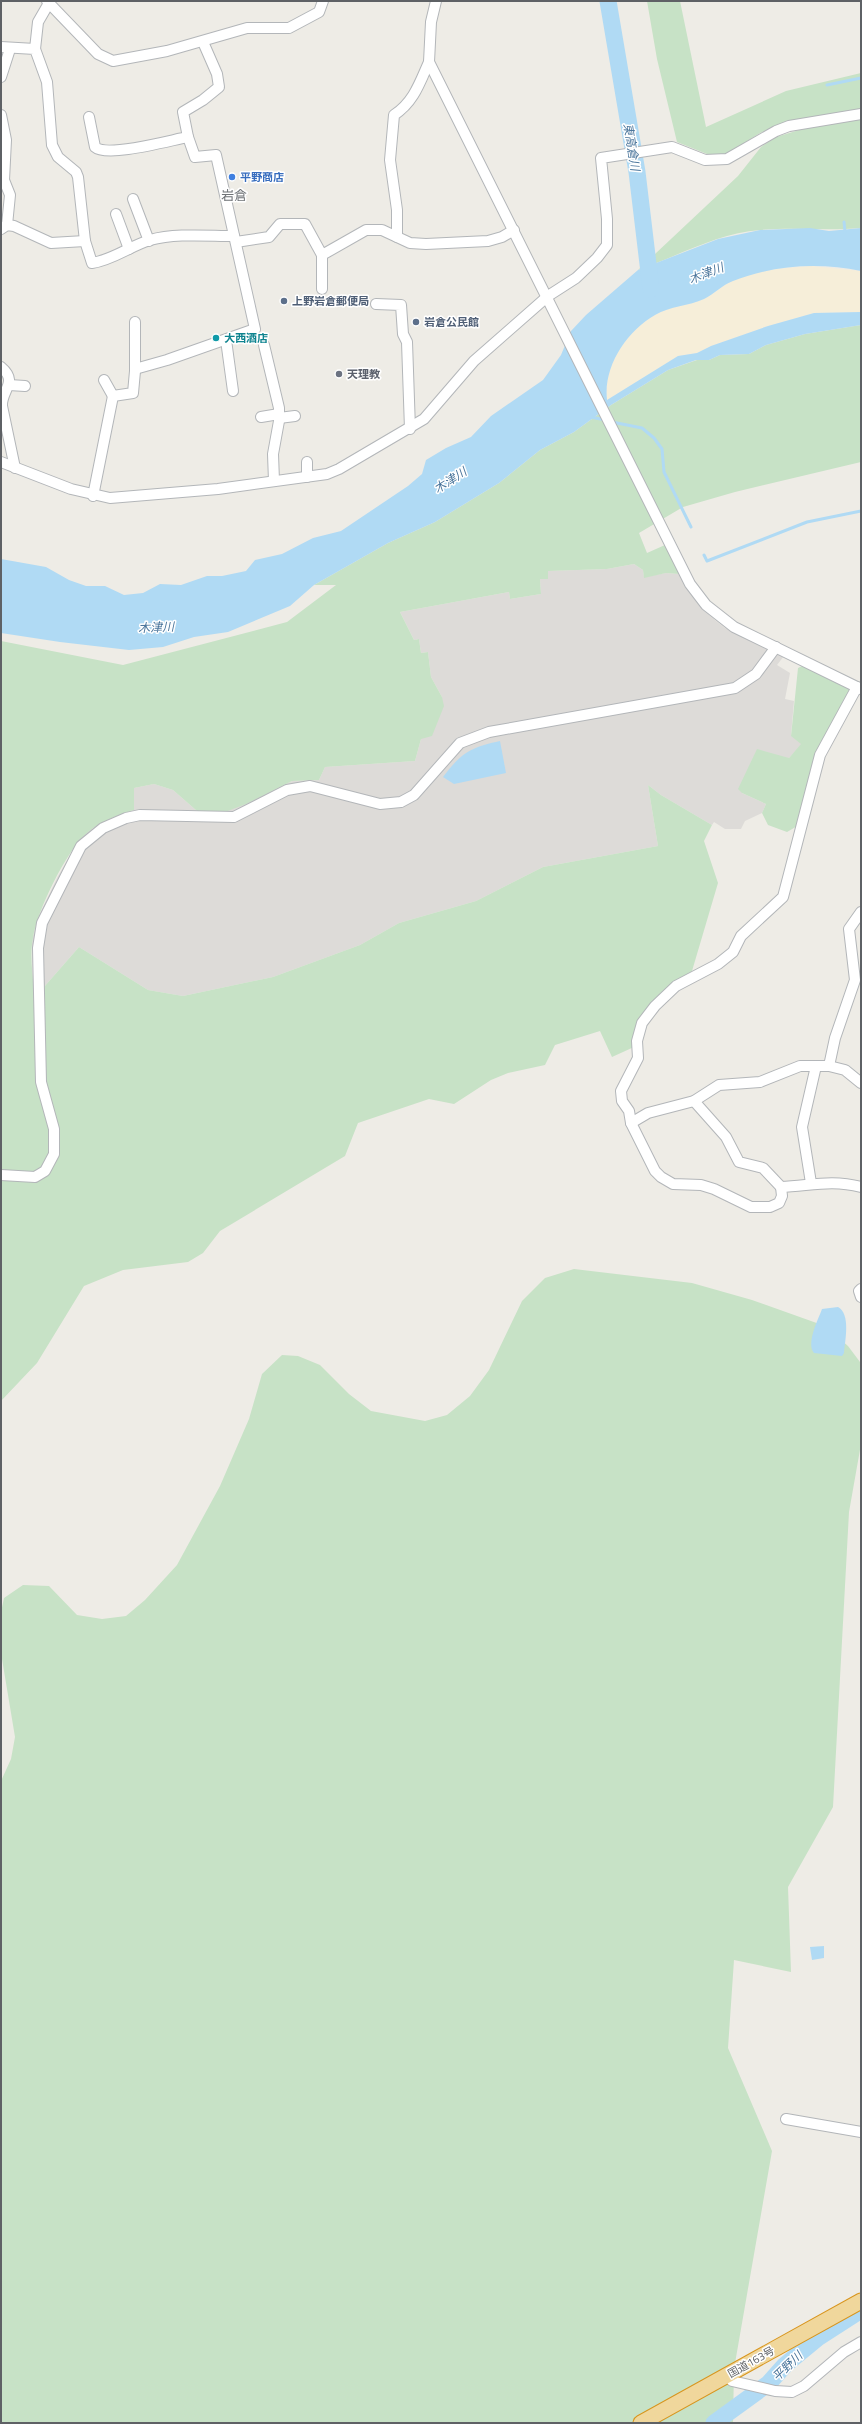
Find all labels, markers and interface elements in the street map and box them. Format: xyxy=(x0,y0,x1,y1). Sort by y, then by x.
water label: 東高倉川 xyxy=(619,122,645,174)
place label: 平野商店 xyxy=(240,169,284,185)
marker: 平野商店 xyxy=(227,172,237,182)
district label: 岩倉 xyxy=(221,185,247,205)
water label: 木津川 xyxy=(686,257,728,288)
place label: 上野岩倉郵便局 xyxy=(292,293,369,309)
marker: 上野岩倉郵便局 xyxy=(279,296,289,306)
place label: 岩倉公民館 xyxy=(424,314,479,330)
marker: 岩倉公民館 xyxy=(411,317,421,327)
place label: 大西酒店 xyxy=(224,330,268,346)
marker: 大西酒店 xyxy=(211,333,221,343)
place label: 天理教 xyxy=(347,366,380,382)
marker: 天理教 xyxy=(334,369,344,379)
water label: 木津川 xyxy=(430,461,472,498)
water label: 木津川 xyxy=(138,617,176,637)
street label: 国道163号 xyxy=(725,2343,777,2381)
water label: 平野川 xyxy=(767,2345,808,2385)

